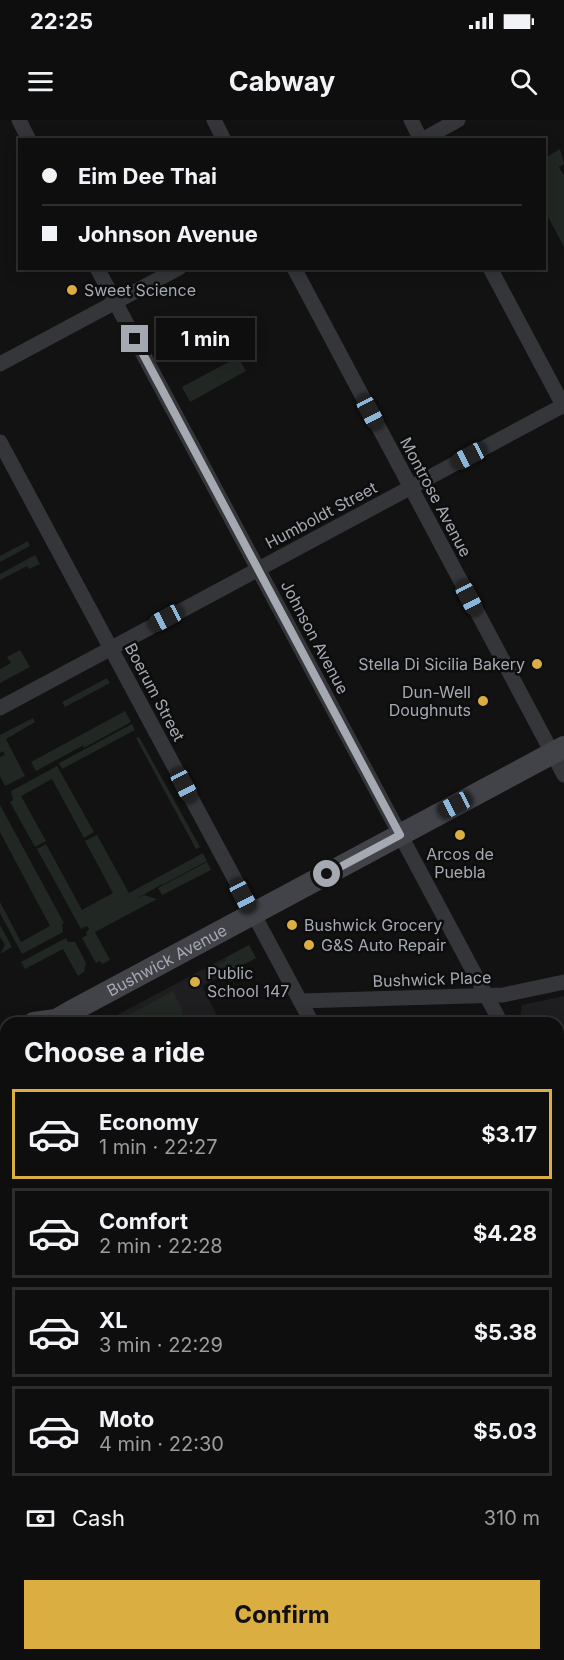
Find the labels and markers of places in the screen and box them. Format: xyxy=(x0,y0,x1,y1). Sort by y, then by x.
place label: Sweet Science xyxy=(84,280,196,300)
marker: Sweet Science xyxy=(65,283,79,297)
place label: Stella Di Sicilia Bakery xyxy=(358,654,525,674)
marker: Stella Di Sicilia Bakery xyxy=(530,657,544,671)
place label: Dun-Well Doughnuts xyxy=(389,682,471,720)
marker: Dun-Well Doughnuts xyxy=(476,694,490,708)
marker: Arcos de Puebla xyxy=(453,828,467,842)
place label: Arcos de Puebla xyxy=(426,844,494,882)
place label: Bushwick Grocery xyxy=(304,915,442,935)
marker: Bushwick Grocery xyxy=(285,918,299,932)
place label: G&S Auto Repair xyxy=(321,935,446,955)
marker: G&S Auto Repair xyxy=(302,938,316,952)
place label: Public School 147 xyxy=(207,963,289,1001)
marker: Public School 147 xyxy=(188,975,202,989)

